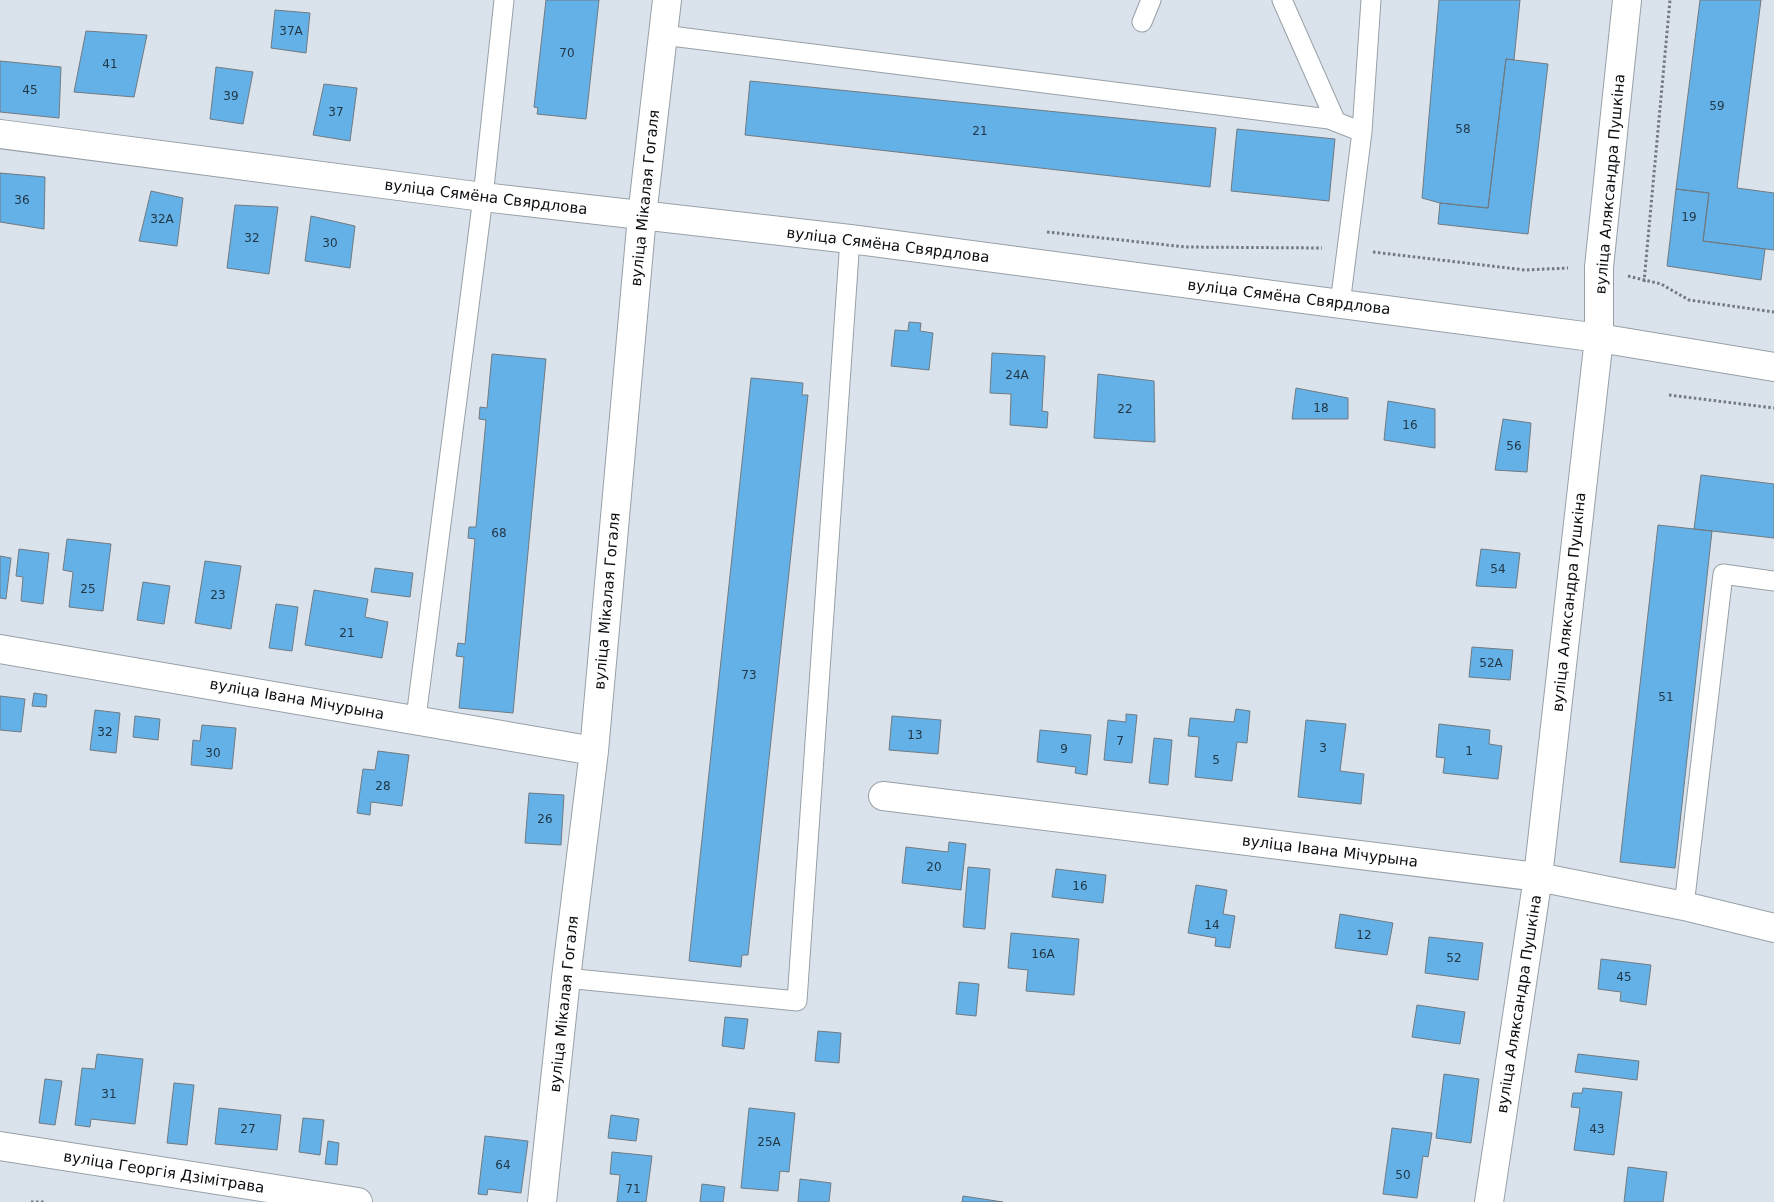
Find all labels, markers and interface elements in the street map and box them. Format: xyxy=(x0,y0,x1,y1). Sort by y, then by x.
house number: 37А xyxy=(279,24,304,38)
house number: 70 xyxy=(559,46,575,60)
house number: 41 xyxy=(102,57,118,71)
street label: вуліца Аляксандра Пушкіна xyxy=(1591,73,1629,295)
house number: 45 xyxy=(22,83,38,97)
house number: 39 xyxy=(223,89,239,103)
house number: 59 xyxy=(1709,99,1725,113)
house number: 37 xyxy=(328,105,344,119)
street label: вуліца Мікалая Гогаля xyxy=(627,109,663,287)
house number: 58 xyxy=(1455,122,1471,136)
house number: 21 xyxy=(972,124,988,138)
street label: вуліца Сямёна Свярдлова xyxy=(383,176,589,218)
house number: 36 xyxy=(14,193,30,207)
house number: 19 xyxy=(1681,210,1697,224)
house number: 32А xyxy=(150,212,175,226)
street label: вуліца Сямёна Свярдлова xyxy=(785,224,991,266)
house number: 32 xyxy=(244,231,260,245)
house number: 30 xyxy=(322,236,338,250)
street label: вуліца Сямёна Свярдлова xyxy=(1186,276,1392,318)
house number: 24А xyxy=(1005,368,1030,382)
house number: 18 xyxy=(1313,401,1329,415)
house number: 22 xyxy=(1117,402,1133,416)
house number: 16 xyxy=(1402,418,1418,432)
house number: 56 xyxy=(1506,439,1522,453)
street label: вуліца Аляксандра Пушкіна xyxy=(1549,491,1589,713)
street label: вуліца Мікалая Гогаля xyxy=(590,512,624,690)
house number: 68 xyxy=(491,526,507,540)
house number: 54 xyxy=(1490,562,1506,576)
house number: 25 xyxy=(80,582,96,596)
house number: 23 xyxy=(210,588,226,602)
house number: 21 xyxy=(339,626,355,640)
house number: 52А xyxy=(1479,656,1504,670)
house number: 73 xyxy=(741,668,757,682)
street label: вуліца Івана Мічурына xyxy=(208,675,386,723)
house number: 51 xyxy=(1658,690,1674,704)
house number: 32 xyxy=(97,725,113,739)
house number: 13 xyxy=(907,728,923,742)
house number: 7 xyxy=(1116,734,1124,748)
house number: 3 xyxy=(1319,741,1327,755)
house number: 9 xyxy=(1060,742,1068,756)
house number: 1 xyxy=(1465,744,1473,758)
house number: 30 xyxy=(205,746,221,760)
house number: 5 xyxy=(1212,753,1220,767)
house number: 28 xyxy=(375,779,391,793)
house number: 26 xyxy=(537,812,553,826)
street label: вуліца Івана Мічурына xyxy=(1241,831,1419,871)
house number: 20 xyxy=(926,860,942,874)
house number: 16 xyxy=(1072,879,1088,893)
street label: вуліца Аляксандра Пушкіна xyxy=(1493,894,1545,1114)
street label: вуліца Мікалая Гогаля xyxy=(546,915,582,1093)
house number: 14 xyxy=(1204,918,1220,932)
house number: 12 xyxy=(1356,928,1372,942)
house number: 16А xyxy=(1031,947,1056,961)
house number: 52 xyxy=(1446,951,1462,965)
house number: 45 xyxy=(1616,970,1632,984)
house number: 31 xyxy=(101,1087,117,1101)
house number: 27 xyxy=(240,1122,256,1136)
house number: 43 xyxy=(1589,1122,1605,1136)
house number: 25А xyxy=(757,1135,782,1149)
street label: вуліца Георгія Дзімітрава xyxy=(62,1147,266,1197)
house number: 64 xyxy=(495,1158,511,1172)
house number: 50 xyxy=(1395,1168,1411,1182)
house number: 71 xyxy=(625,1182,641,1196)

